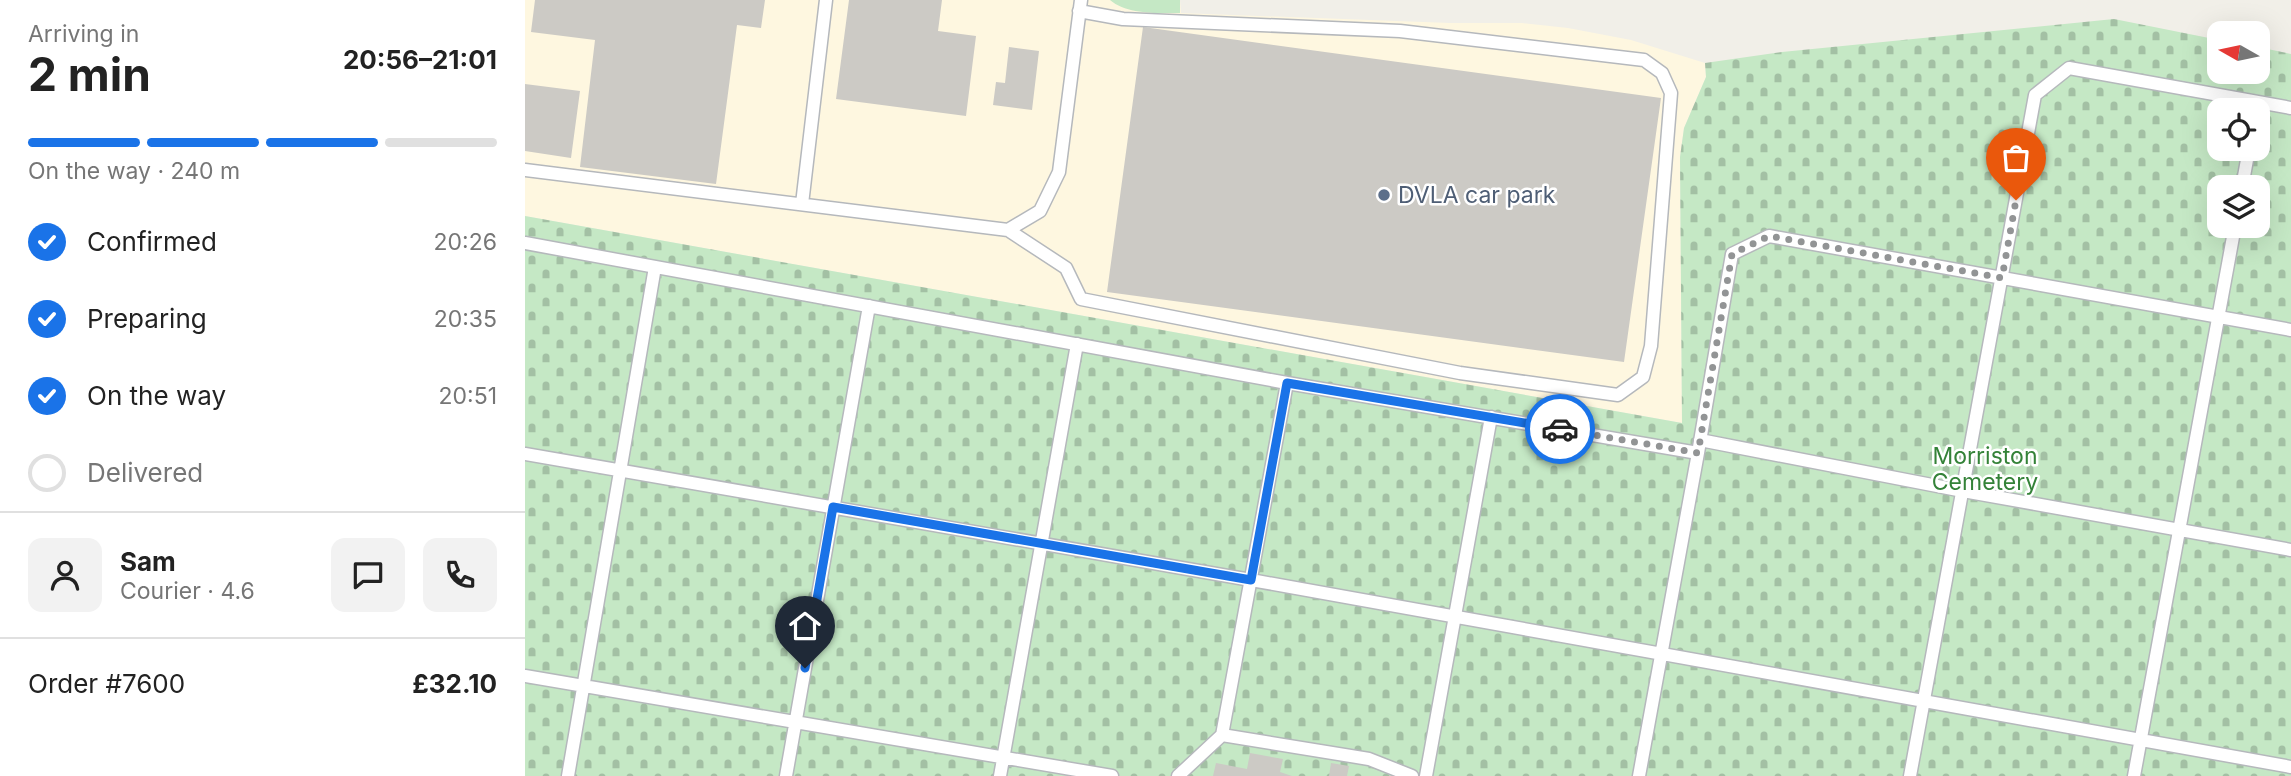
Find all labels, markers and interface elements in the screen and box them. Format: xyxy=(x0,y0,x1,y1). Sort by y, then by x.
text: Arriving in xyxy=(28,20,139,48)
north arrow xyxy=(2207,21,2270,84)
map controls xyxy=(2207,21,2270,238)
text: 20:56–21:01 xyxy=(343,44,497,75)
text: 2 min xyxy=(28,46,151,102)
button: locate xyxy=(2207,98,2270,161)
pin xyxy=(1986,128,2046,200)
icon: bag xyxy=(1997,139,2035,177)
text: On the way · 240 m xyxy=(28,157,240,185)
button: layers xyxy=(2207,175,2270,238)
place label: DVLA car park xyxy=(1398,181,1556,209)
marker: DVLA car park xyxy=(1376,187,1392,203)
icon: check xyxy=(28,223,66,261)
text: Confirmed xyxy=(87,226,217,257)
text: 20:26 xyxy=(434,228,497,256)
icon: check xyxy=(28,300,66,338)
text: Preparing xyxy=(87,303,207,334)
text: 20:35 xyxy=(434,305,497,333)
icon: check xyxy=(28,377,66,415)
text: On the way xyxy=(87,380,226,411)
text: 20:51 xyxy=(439,382,497,410)
courier xyxy=(1525,394,1595,464)
icon: car xyxy=(1541,410,1579,448)
park label: Morriston Cemetery xyxy=(1932,442,2038,496)
text: Delivered xyxy=(87,457,203,488)
button: person xyxy=(28,538,102,612)
button: chat xyxy=(331,538,405,612)
button: phone xyxy=(423,538,497,612)
text: Sam xyxy=(120,546,176,577)
text: Courier · 4.6 xyxy=(120,577,255,605)
pin xyxy=(775,596,835,668)
icon: home xyxy=(786,607,824,645)
text: Order #7600 xyxy=(28,668,185,699)
text: £32.10 xyxy=(412,668,497,699)

